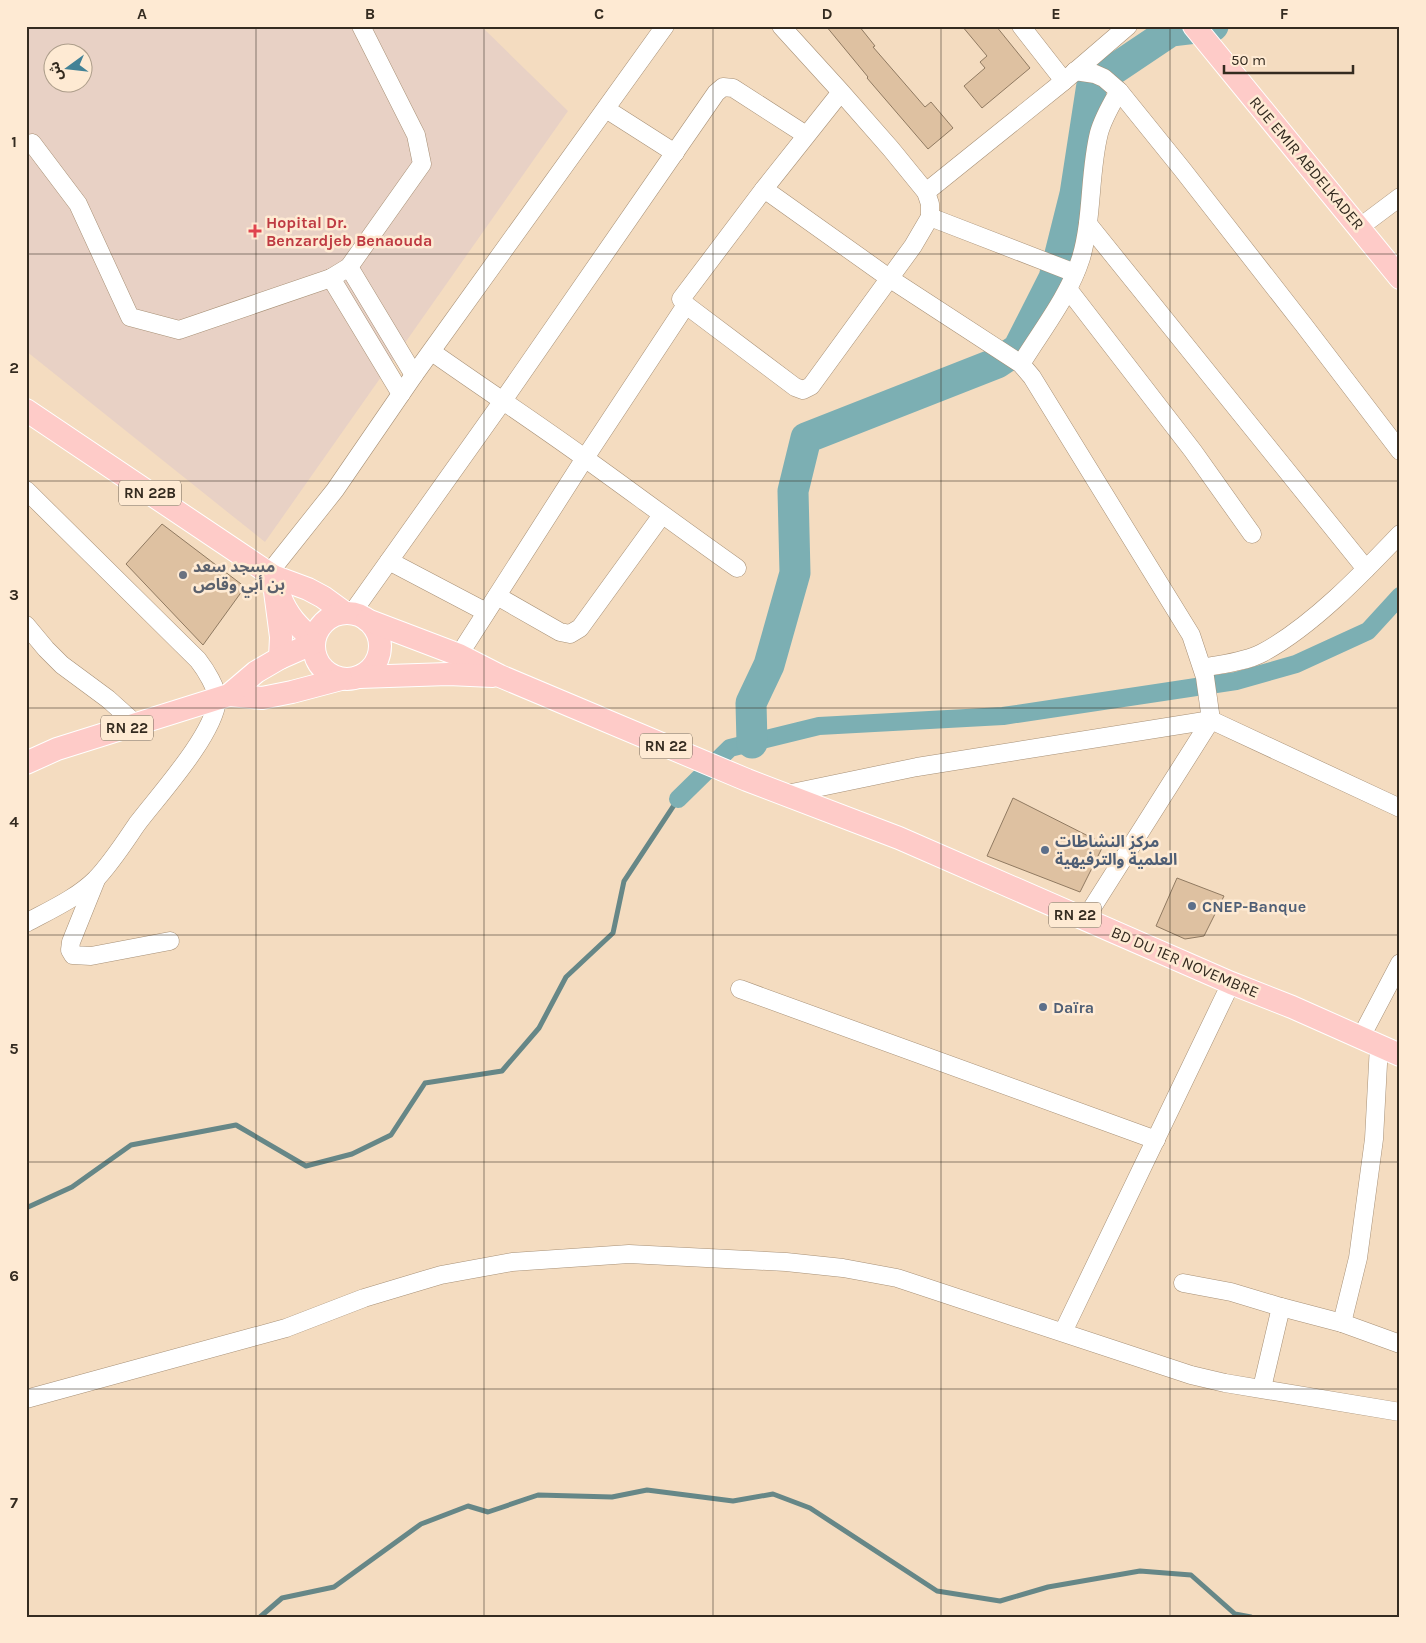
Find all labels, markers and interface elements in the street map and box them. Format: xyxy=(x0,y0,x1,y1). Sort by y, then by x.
text: A xyxy=(137,4,147,23)
text: B xyxy=(365,4,375,23)
text: C xyxy=(594,4,604,23)
text: D xyxy=(822,4,833,23)
text: E xyxy=(1051,4,1061,23)
text: F xyxy=(1280,4,1289,23)
north arrow xyxy=(42,42,92,92)
scale bar xyxy=(1224,42,1352,74)
text: 50 m xyxy=(1231,51,1266,69)
text: ش xyxy=(45,60,67,83)
street label: RUE EMIR ABDELKADER xyxy=(1246,93,1368,233)
text: 1 xyxy=(11,132,17,151)
place label: Hopital Dr. Benzardjeb Benaouda xyxy=(266,213,432,250)
marker: Hopital Dr. Benzardjeb Benaouda xyxy=(248,224,262,238)
text: 2 xyxy=(9,358,19,377)
road number: RN 22B xyxy=(119,480,181,506)
place label: مسجد سعد بن أبي وقاص xyxy=(193,557,285,597)
marker: مسجد سعد بن أبي وقاص xyxy=(177,569,189,581)
text: 3 xyxy=(9,585,19,604)
road number: RN 22 xyxy=(101,716,153,740)
road number: RN 22 xyxy=(640,734,692,758)
text: 4 xyxy=(9,812,19,831)
place label: مركز النشاطات العلمية والترفيهية xyxy=(1055,832,1177,869)
marker: مركز النشاطات العلمية والترفيهية xyxy=(1039,844,1051,856)
place label: CNEP-Banque xyxy=(1202,897,1306,916)
marker: CNEP-Banque xyxy=(1186,900,1198,912)
road number: RN 22 xyxy=(1049,902,1101,928)
street label: BD DU 1ER NOVEMBRE xyxy=(1108,922,1262,1002)
place label: Daïra xyxy=(1053,998,1094,1017)
marker: Daïra xyxy=(1037,1001,1049,1013)
text: 5 xyxy=(9,1039,19,1058)
text: 6 xyxy=(9,1266,19,1285)
text: 7 xyxy=(10,1493,18,1512)

